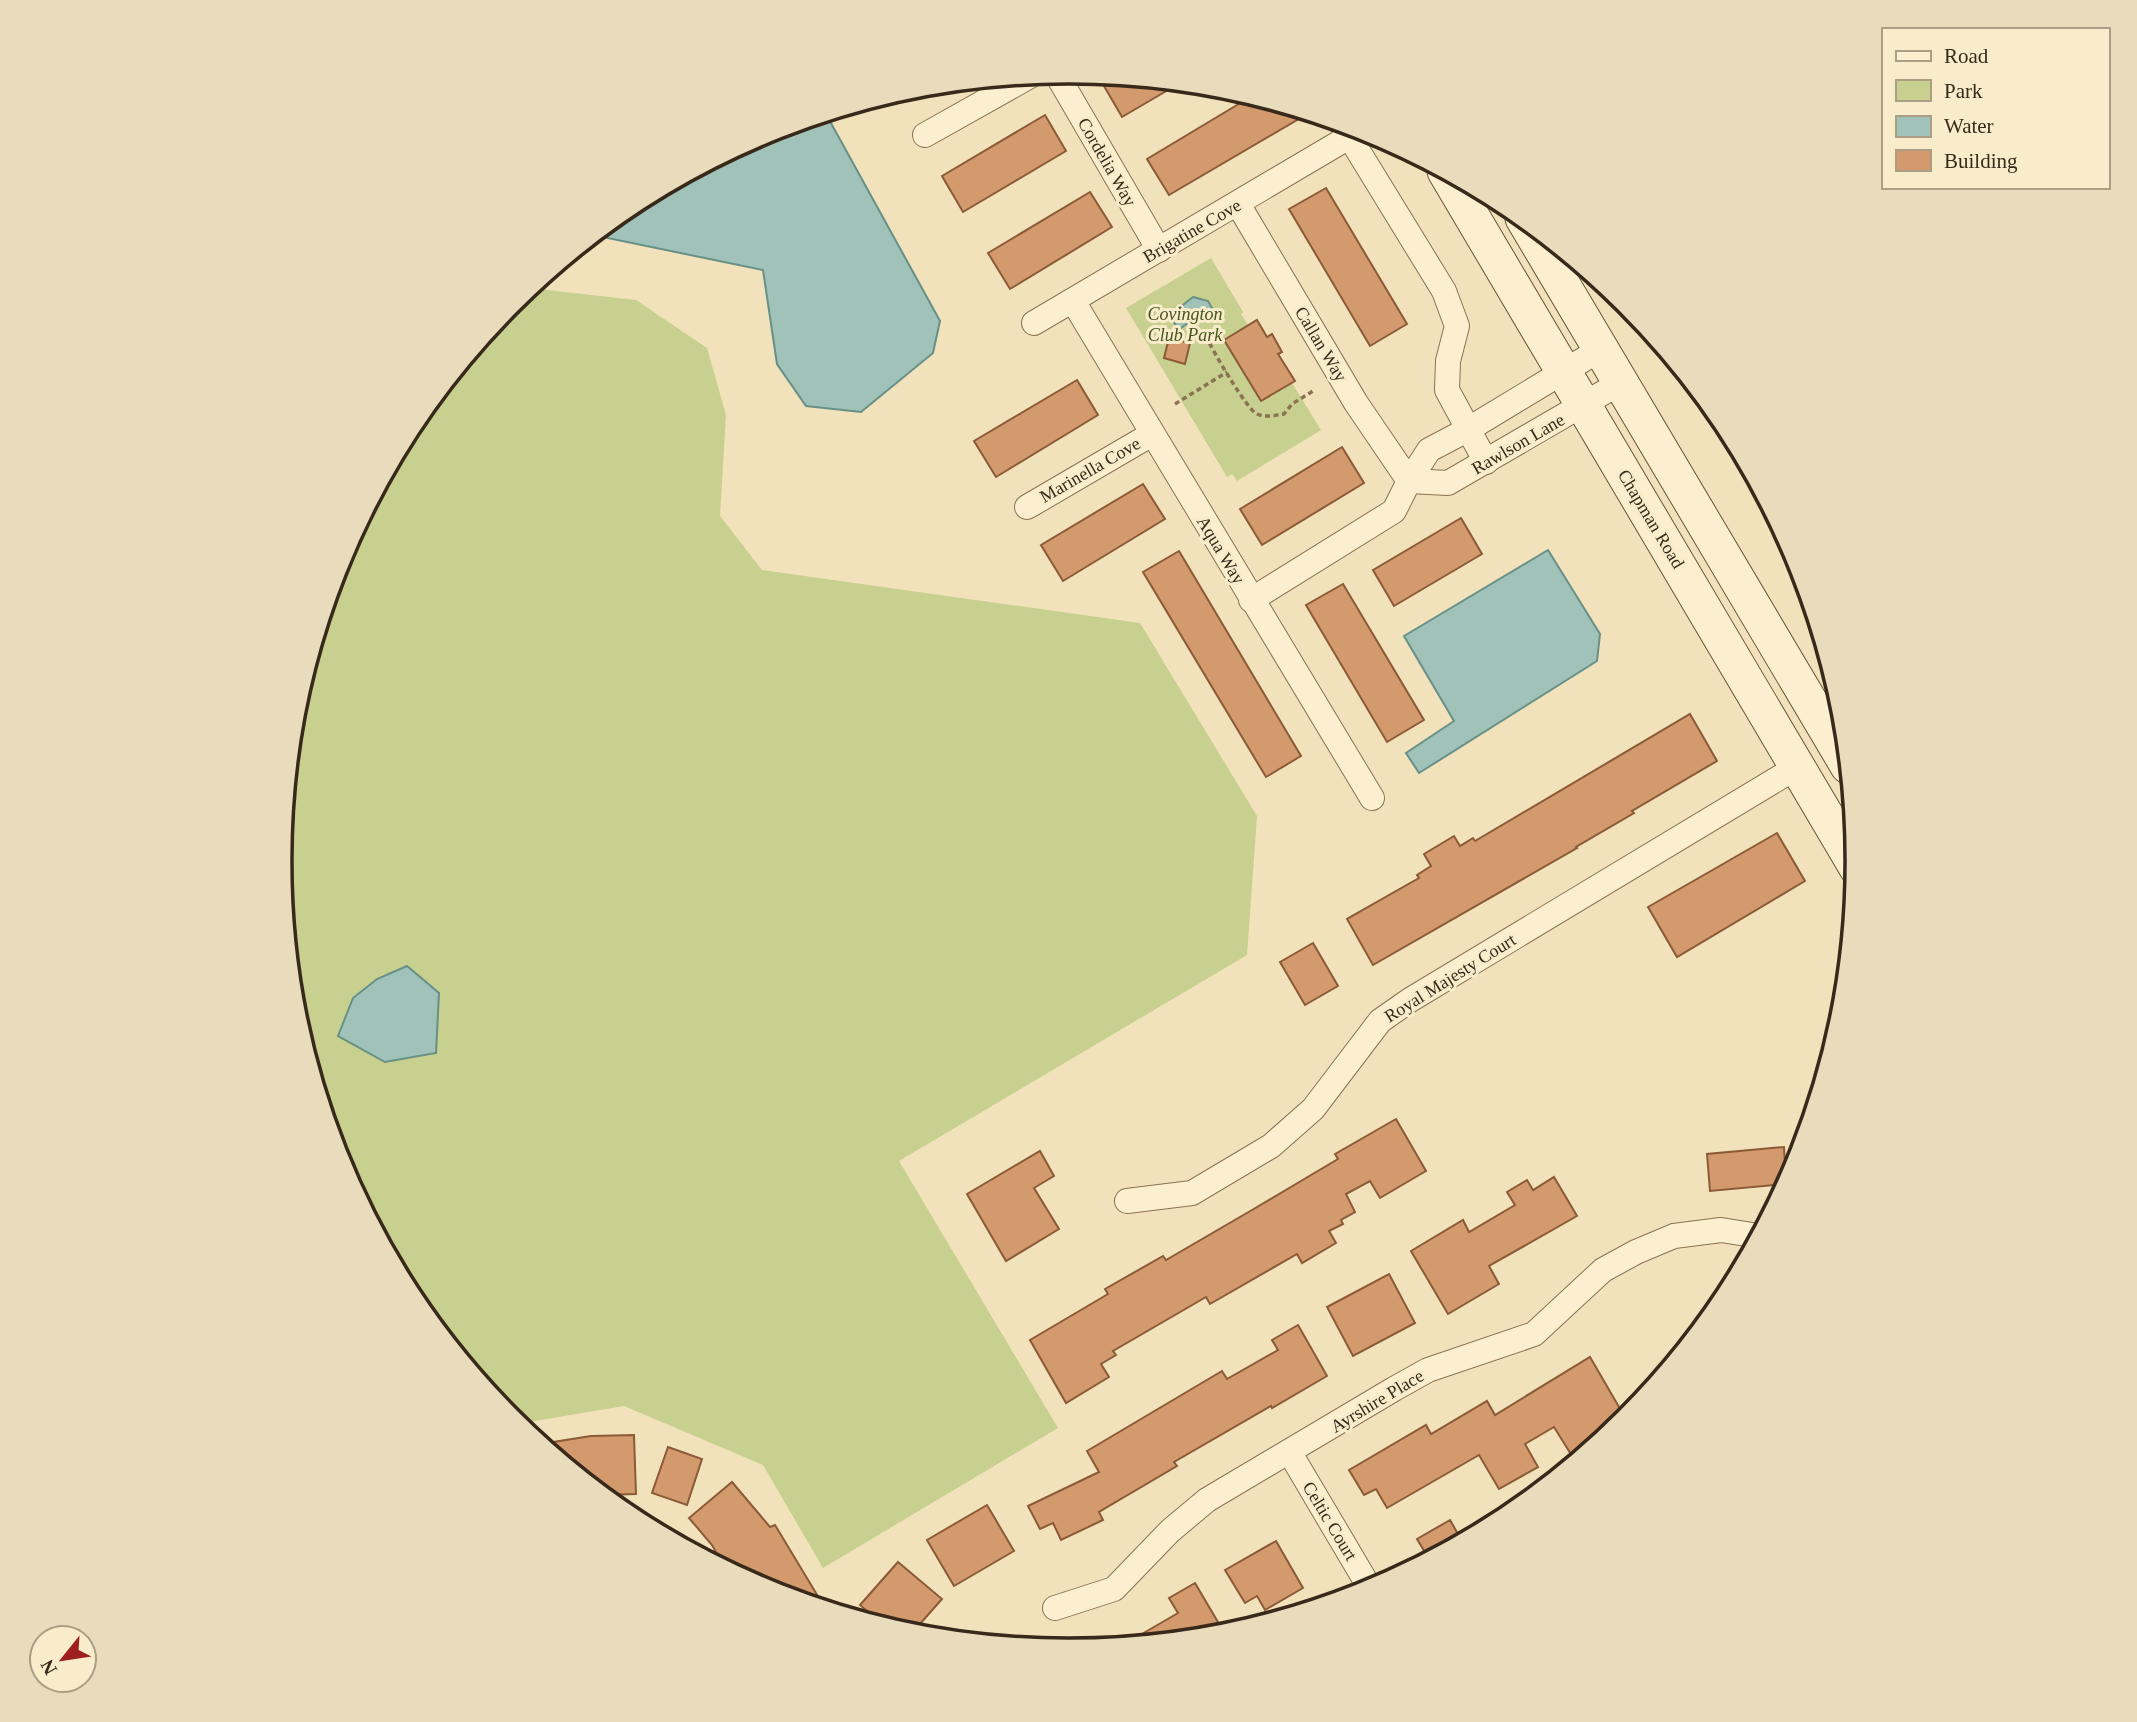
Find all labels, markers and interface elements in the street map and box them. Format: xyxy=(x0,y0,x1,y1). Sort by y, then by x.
legend xyxy=(1882,28,2109,189)
text: Road xyxy=(1944,44,1989,68)
text: Park xyxy=(1944,79,1983,103)
street label: Cordelia Way xyxy=(1074,114,1140,210)
text: Water xyxy=(1944,114,1994,138)
text: Building xyxy=(1944,149,2018,173)
street label: Brigatine Cove xyxy=(1140,195,1244,267)
street label: Callan Way xyxy=(1291,303,1351,385)
park label: Covington Club Park xyxy=(1148,304,1223,345)
street label: Rawlson Lane xyxy=(1468,409,1568,479)
street label: Marinella Cove xyxy=(1036,433,1144,507)
street label: Chapman Road xyxy=(1614,466,1688,572)
street label: Aqua Way xyxy=(1193,512,1249,588)
street label: Royal Majesty Court xyxy=(1381,930,1519,1026)
street label: Ayrshire Place xyxy=(1327,1365,1427,1437)
street label: Celtic Court xyxy=(1299,1478,1361,1564)
north arrow xyxy=(28,1624,98,1694)
text: N xyxy=(36,1656,61,1678)

